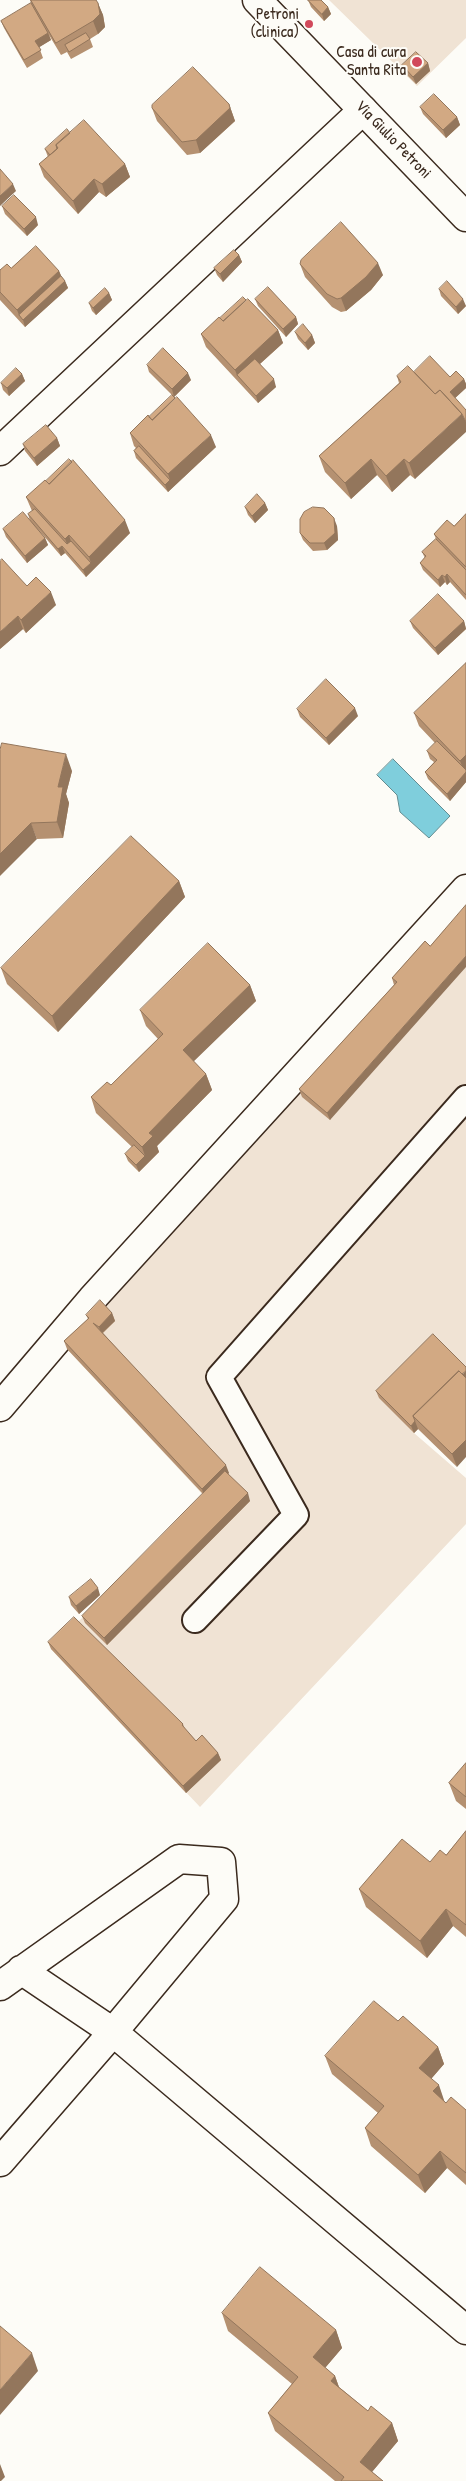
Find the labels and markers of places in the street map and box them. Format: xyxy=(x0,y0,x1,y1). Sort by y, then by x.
place label: Petroni (clinica) xyxy=(250,5,299,43)
marker: Petroni (clinica) xyxy=(303,18,315,30)
place label: Casa di cura Santa Rita xyxy=(336,43,406,81)
marker: Casa di cura Santa Rita xyxy=(410,55,424,69)

